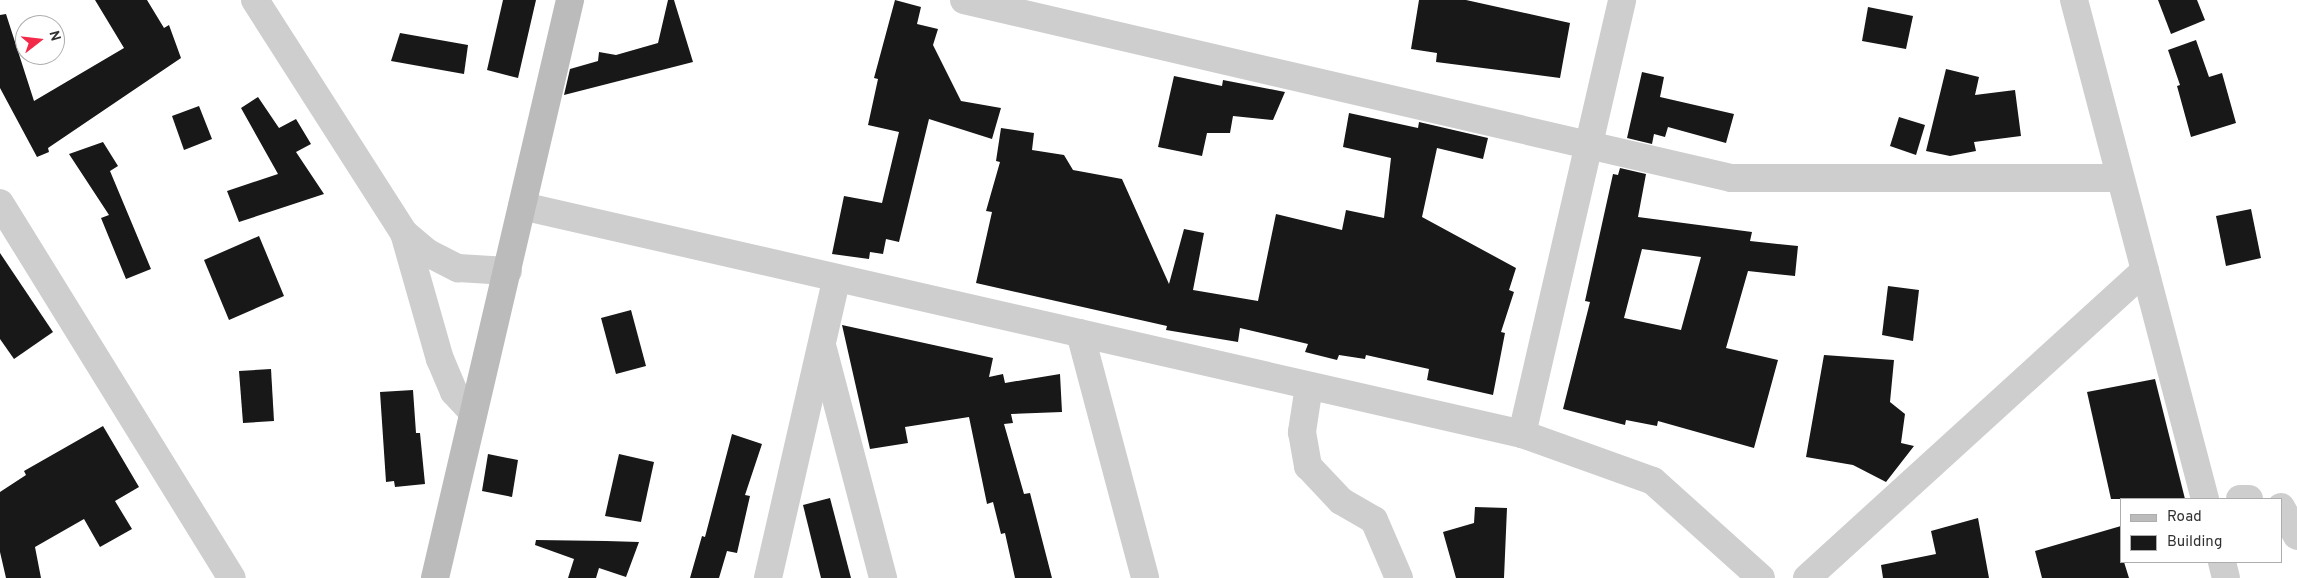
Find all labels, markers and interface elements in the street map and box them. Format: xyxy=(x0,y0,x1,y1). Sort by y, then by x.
north arrow xyxy=(15,15,65,65)
text: N xyxy=(44,29,63,43)
legend xyxy=(2120,498,2282,563)
text: Road xyxy=(2167,508,2202,527)
text: Building xyxy=(2167,533,2222,552)

